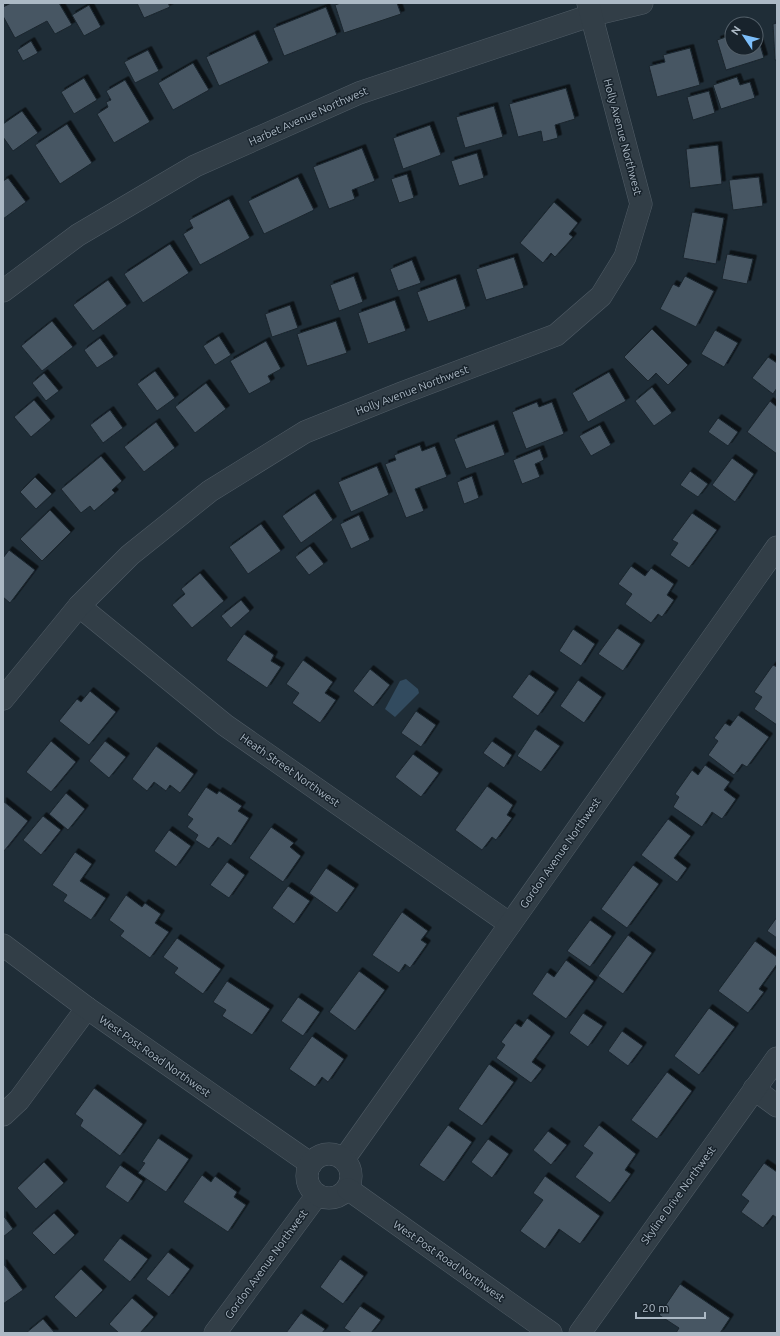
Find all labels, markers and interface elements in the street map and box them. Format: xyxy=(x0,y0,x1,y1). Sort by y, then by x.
north arrow xyxy=(724,16,764,56)
text: N xyxy=(729,23,743,37)
street label: Holly Avenue Northwest xyxy=(602,77,644,197)
street label: Harbet Avenue Northwest xyxy=(247,84,370,148)
street label: Holly Avenue Northwest xyxy=(354,363,471,417)
street label: Heath Street Northwest xyxy=(238,731,343,809)
street label: Gordon Avenue Northwest xyxy=(517,795,603,910)
street label: West Post Road Northwest xyxy=(97,1013,213,1099)
street label: Skyline Drive Northwest xyxy=(638,1143,718,1246)
street label: Gordon Avenue Northwest xyxy=(222,1207,310,1321)
street label: West Post Road Northwest xyxy=(391,1218,507,1304)
scale bar xyxy=(636,1294,705,1320)
text: 20 m xyxy=(642,1301,669,1314)

